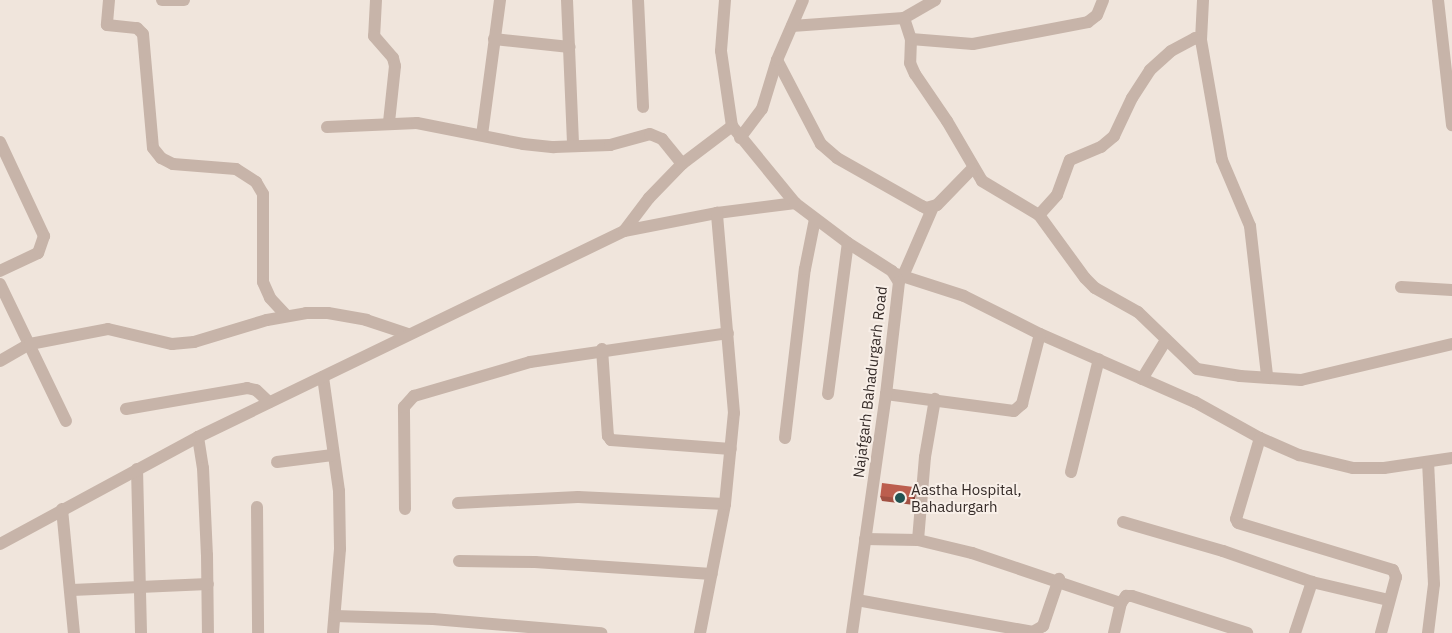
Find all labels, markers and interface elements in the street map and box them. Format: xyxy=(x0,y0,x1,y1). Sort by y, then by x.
street label: Najafgarh Bahadurgarh Road xyxy=(849,285,891,479)
place label: Aastha Hospital, Bahadurgarh xyxy=(911,480,1022,515)
marker: Aastha Hospital, Bahadurgarh xyxy=(893,491,907,505)

